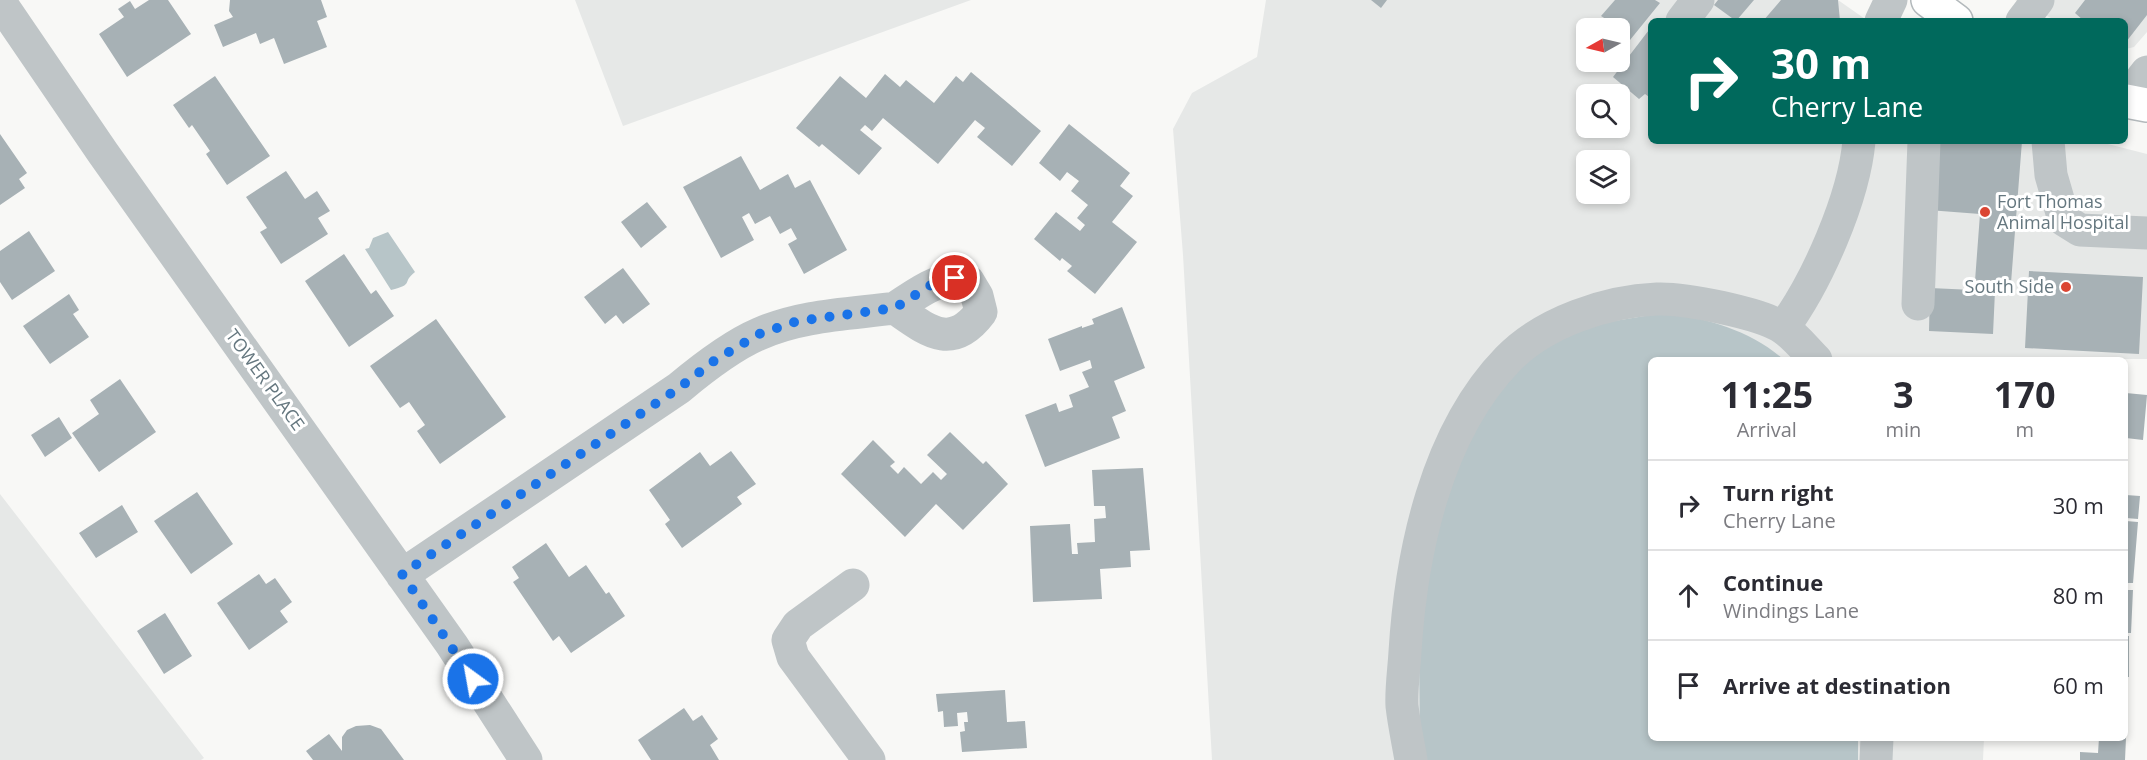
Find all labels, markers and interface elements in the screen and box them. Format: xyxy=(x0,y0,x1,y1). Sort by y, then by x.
north arrow xyxy=(1576,18,1630,72)
map controls xyxy=(1576,18,1630,204)
text: 30 m xyxy=(1771,34,1871,91)
icon: right xyxy=(1672,42,1750,120)
button: search xyxy=(1576,84,1630,138)
text: Cherry Lane xyxy=(1771,88,1923,125)
button: layers xyxy=(1576,150,1630,204)
place label: Fort Thomas Animal Hospital xyxy=(1997,189,2129,234)
marker: Fort Thomas Animal Hospital xyxy=(1978,205,1992,219)
pin xyxy=(929,252,980,303)
icon: arrive xyxy=(938,261,971,294)
place label: South Side xyxy=(1965,274,2054,298)
marker: South Side xyxy=(2059,280,2073,294)
street label: TOWER PLACE xyxy=(221,324,311,435)
text: 11:25 xyxy=(1720,370,1813,419)
text: 3 xyxy=(1893,370,1914,419)
text: 170 xyxy=(1994,370,2056,419)
text: Arrival xyxy=(1737,416,1797,443)
text: min xyxy=(1885,416,1921,443)
text: m xyxy=(2015,416,2034,443)
text: Turn right xyxy=(1723,477,1834,507)
icon: right xyxy=(1672,489,1705,522)
text: 30 m xyxy=(2053,490,2104,520)
text: Cherry Lane xyxy=(1723,507,1836,534)
text: Continue xyxy=(1723,567,1823,597)
icon: ahead xyxy=(1672,579,1705,612)
text: 80 m xyxy=(2053,580,2104,610)
text: Windings Lane xyxy=(1723,597,1859,624)
position arrow xyxy=(441,647,505,711)
icon: arrive xyxy=(1672,669,1705,702)
text: Arrive at destination xyxy=(1723,670,1951,700)
text: 60 m xyxy=(2053,670,2104,700)

